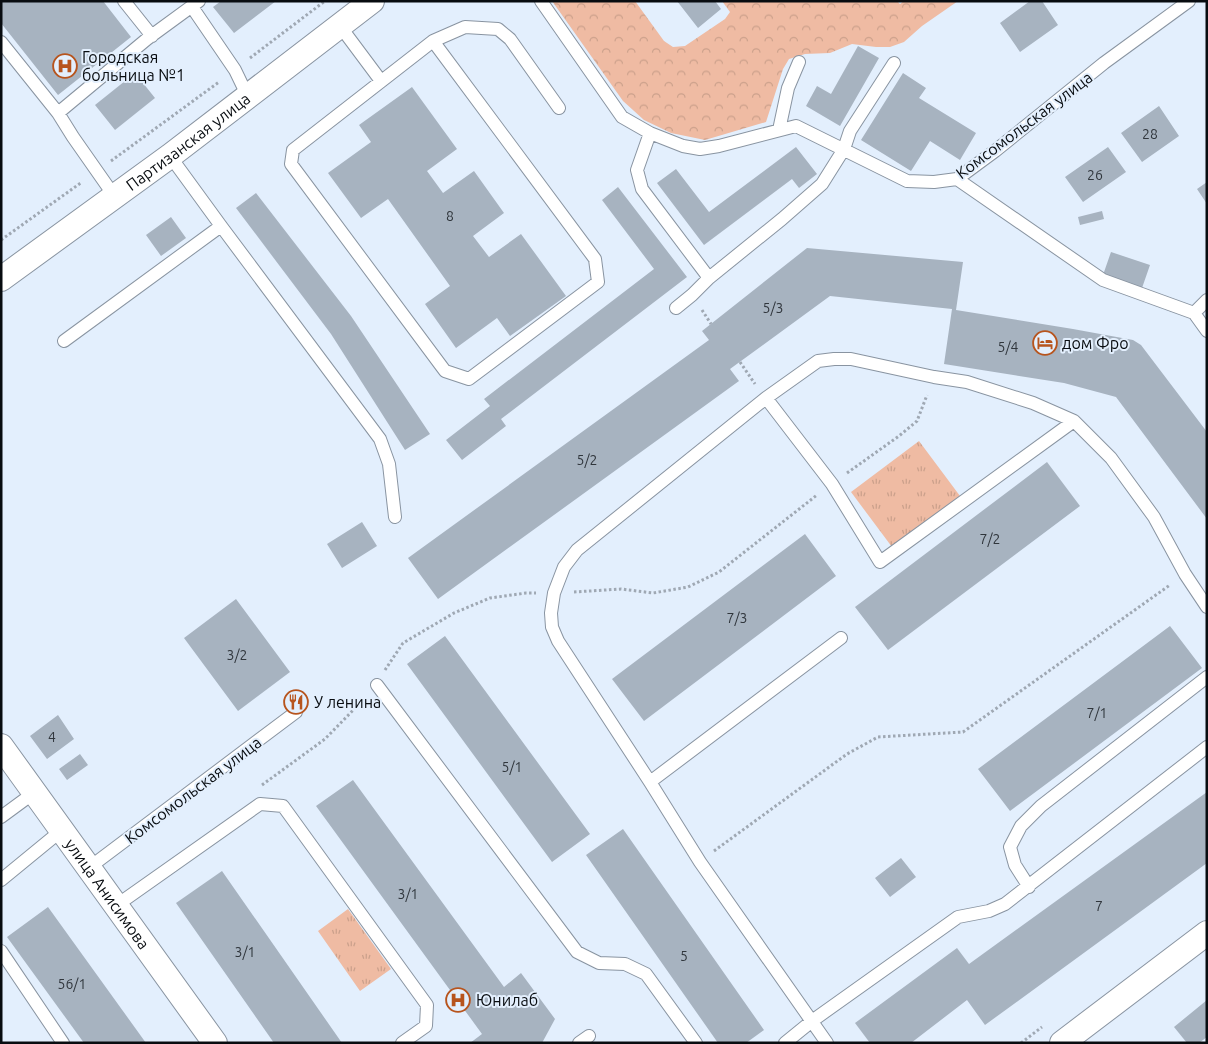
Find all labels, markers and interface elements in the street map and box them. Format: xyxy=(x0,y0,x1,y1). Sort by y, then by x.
place label: Городская больница №1 xyxy=(82,48,185,84)
hospital icon: Городская больница №1 xyxy=(52,53,78,79)
street label: Комсомольская улица xyxy=(952,68,1096,182)
street label: Партизанская улица xyxy=(122,89,253,194)
house number: 28 xyxy=(1142,126,1158,142)
house number: 26 xyxy=(1087,167,1103,183)
house number: 8 xyxy=(446,208,454,224)
house number: 5/3 xyxy=(763,300,783,316)
hotel icon: дом Фро xyxy=(1032,330,1058,356)
place label: дом Фро xyxy=(1062,334,1129,352)
house number: 5/4 xyxy=(998,339,1019,355)
house number: 5/2 xyxy=(577,452,597,468)
house number: 7/2 xyxy=(980,531,1000,547)
house number: 7/3 xyxy=(727,610,747,626)
house number: 3/2 xyxy=(227,647,247,663)
restaurant icon: У ленина xyxy=(283,689,309,715)
place label: У ленина xyxy=(314,693,381,711)
house number: 7/1 xyxy=(1087,705,1107,721)
house number: 4 xyxy=(48,729,56,745)
street label: Комсомольская улица xyxy=(121,733,265,847)
house number: 5/1 xyxy=(502,759,522,775)
street label: улица Анисимова xyxy=(62,835,153,952)
house number: 3/1 xyxy=(398,886,418,902)
house number: 7 xyxy=(1095,898,1103,914)
house number: 3/1 xyxy=(235,944,255,960)
house number: 5 xyxy=(680,948,688,964)
house number: 56/1 xyxy=(58,976,86,992)
hospital icon: Юнилаб xyxy=(445,987,471,1013)
place label: Юнилаб xyxy=(476,991,538,1009)

